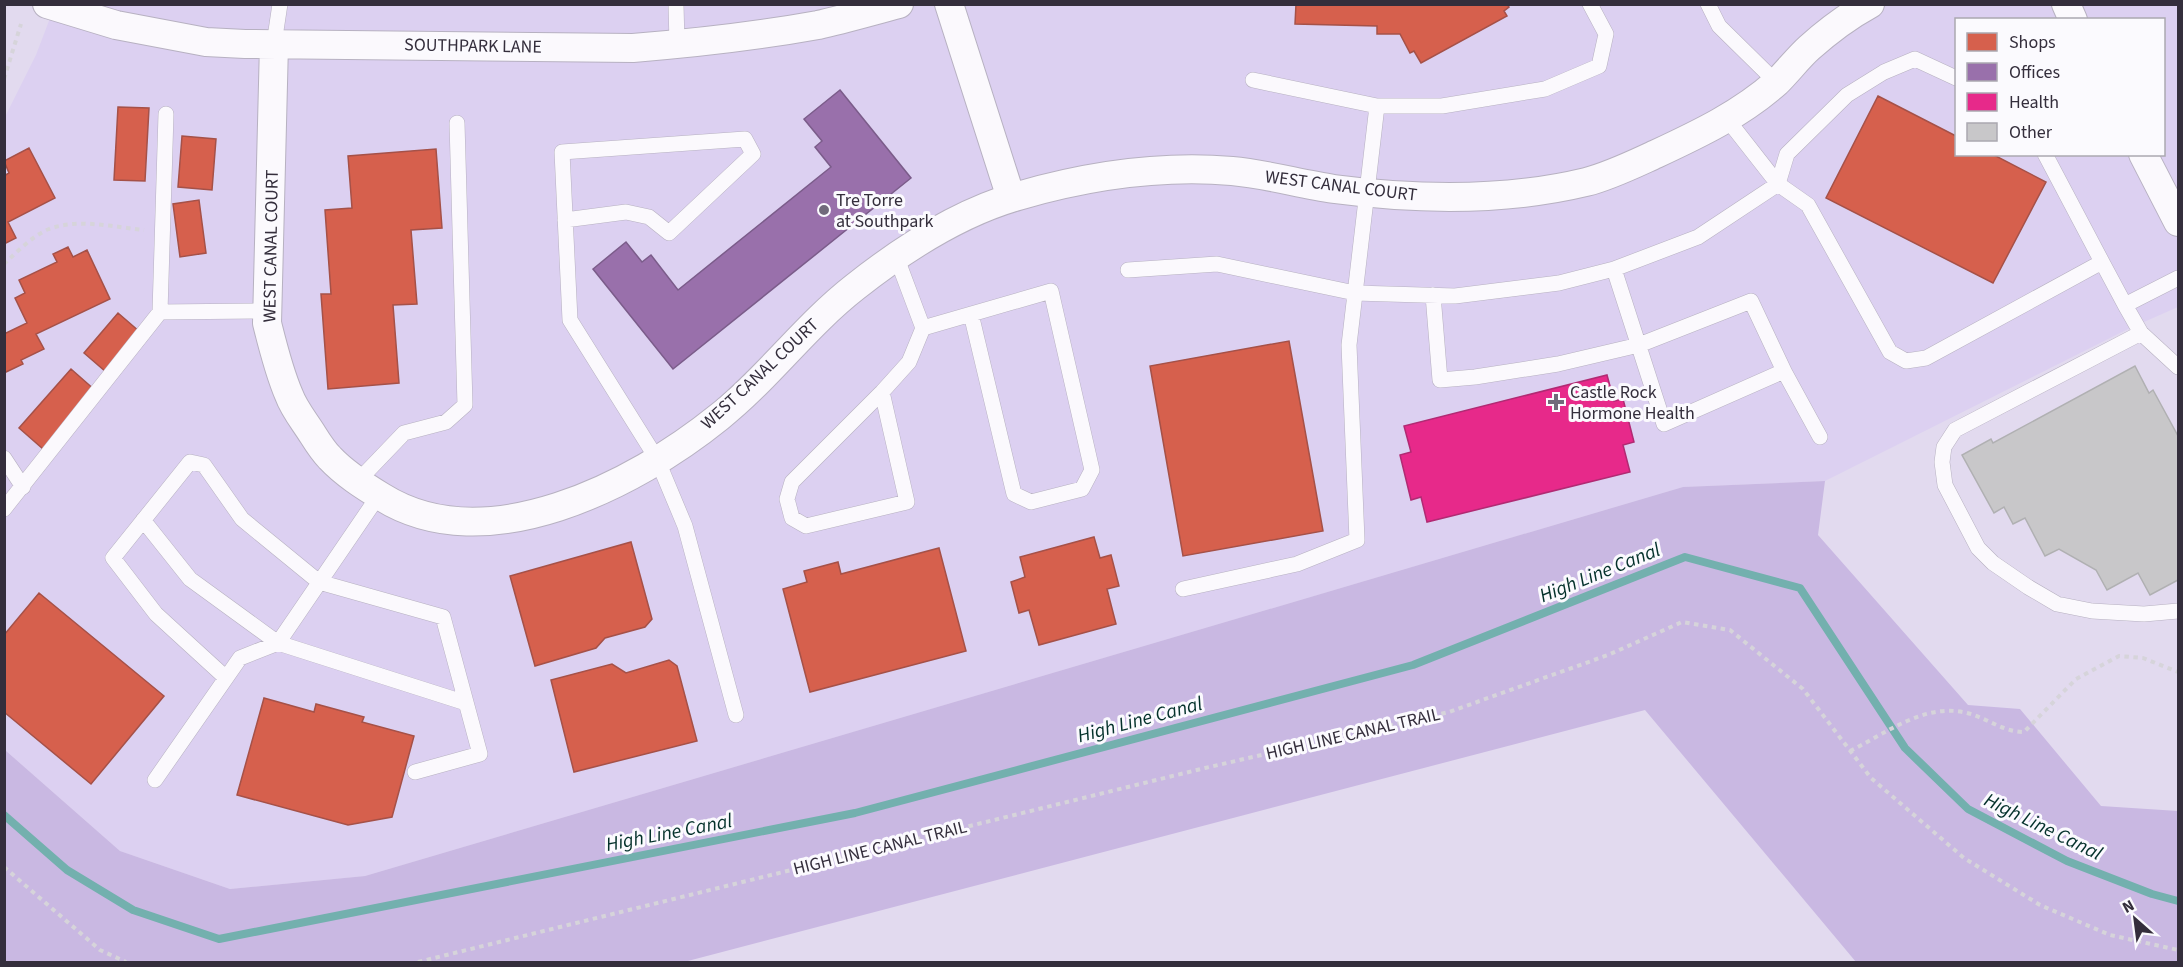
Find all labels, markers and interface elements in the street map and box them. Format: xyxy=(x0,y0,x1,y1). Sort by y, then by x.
legend xyxy=(1955,18,2165,156)
text: Shops xyxy=(2009,30,2056,55)
street label: SOUTHPARK LANE xyxy=(404,32,542,60)
text: Offices xyxy=(2009,60,2060,85)
text: Health xyxy=(2009,90,2059,115)
text: Other xyxy=(2009,120,2053,145)
street label: WEST CANAL COURT xyxy=(1264,164,1419,208)
street label: WEST CANAL COURT xyxy=(257,169,285,323)
place label: Tre Torre at Southpark xyxy=(836,188,934,234)
marker: Tre Torre at Southpark xyxy=(817,203,831,217)
street label: WEST CANAL COURT xyxy=(696,312,825,435)
place label: Castle Rock Hormone Health xyxy=(1570,380,1695,426)
marker: Castle Rock Hormone Health xyxy=(1547,393,1565,411)
water label: High Line Canal xyxy=(1535,536,1665,610)
water label: High Line Canal xyxy=(1074,690,1206,750)
street label: HIGH LINE CANAL TRAIL xyxy=(1263,702,1443,766)
water label: High Line Canal xyxy=(1979,786,2107,868)
water label: High Line Canal xyxy=(603,807,735,859)
street label: HIGH LINE CANAL TRAIL xyxy=(791,814,970,882)
north arrow xyxy=(2105,889,2165,949)
text: N xyxy=(2119,894,2138,919)

